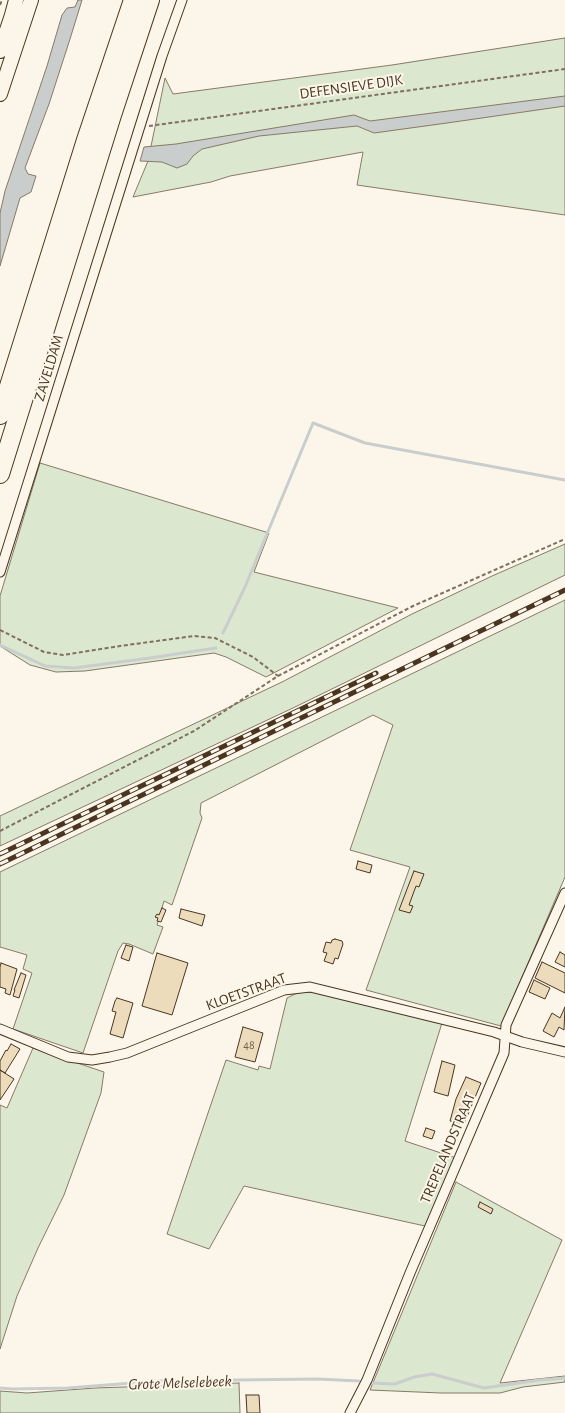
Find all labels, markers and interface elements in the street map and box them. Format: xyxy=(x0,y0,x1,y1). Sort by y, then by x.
street label: DEFENSIEVE DIJK xyxy=(298,71,404,103)
street label: ZAVELDAM xyxy=(30,333,68,403)
street label: KLOETSTRAAT xyxy=(203,969,289,1015)
house number: 48 xyxy=(243,1038,255,1052)
street label: TREPELANDSTRAAT xyxy=(416,1090,480,1206)
water label: Grote Melselebeek xyxy=(128,1372,232,1394)

